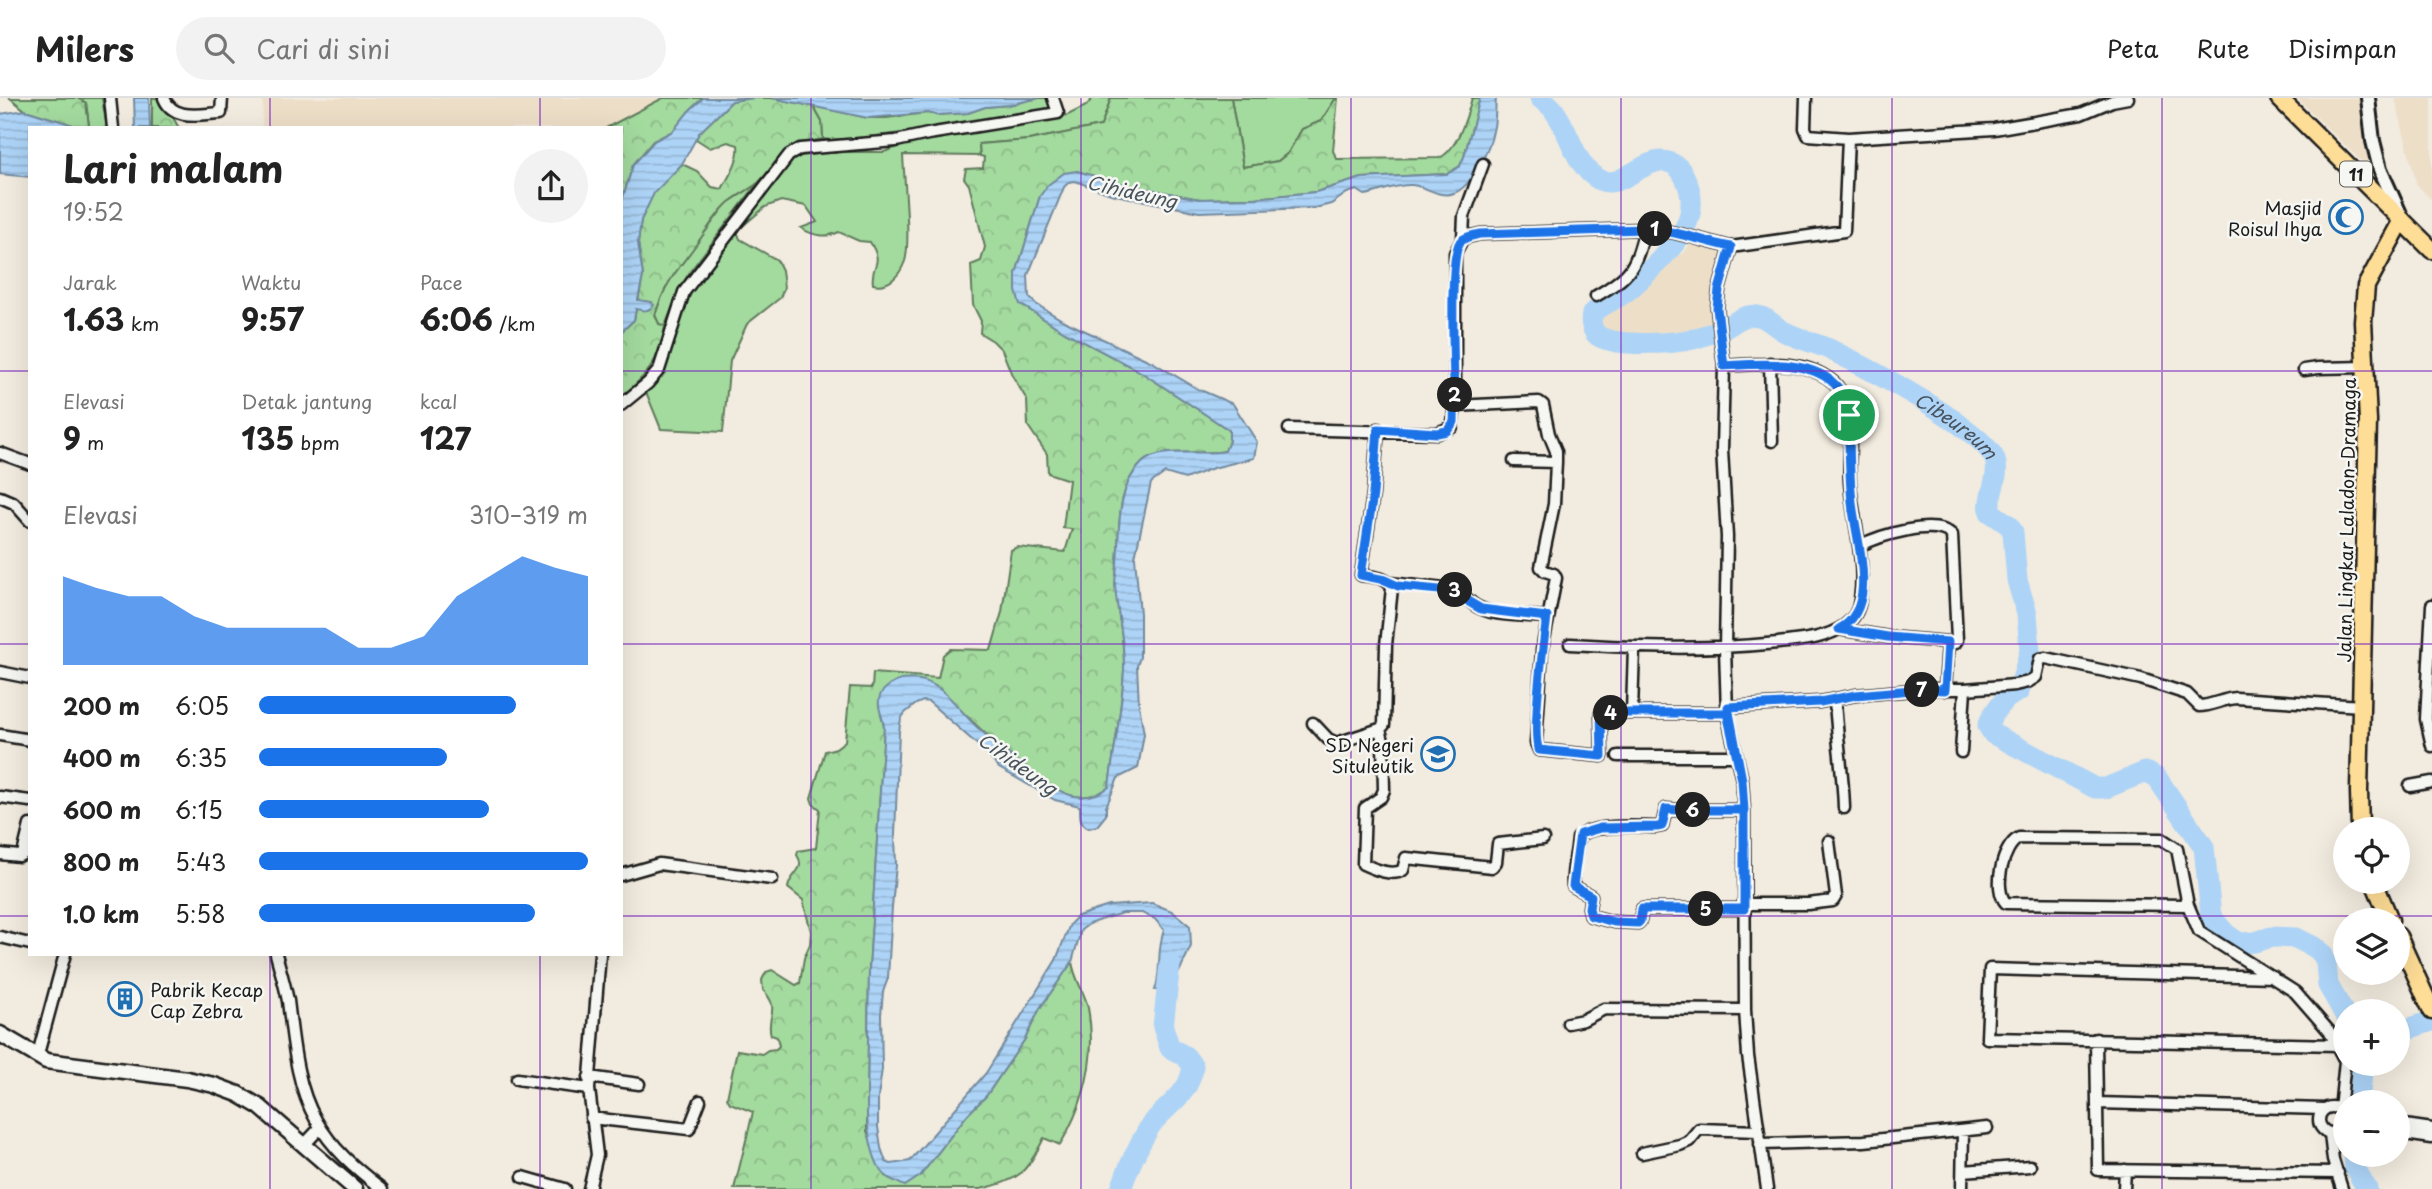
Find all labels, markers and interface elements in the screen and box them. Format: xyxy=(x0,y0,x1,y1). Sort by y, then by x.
search box xyxy=(176,17,666,80)
text: Milers xyxy=(35,23,134,73)
icon: search xyxy=(200,29,238,67)
text: Cari di sini xyxy=(256,29,390,68)
text: Peta xyxy=(2107,30,2159,66)
text: Rute xyxy=(2197,30,2249,66)
text: Disimpan xyxy=(2287,30,2397,66)
text: Lari malam xyxy=(63,139,284,196)
button: share xyxy=(514,149,588,223)
road number: 11 xyxy=(2340,162,2372,186)
water label: Cihideung xyxy=(1084,167,1181,215)
text: 19:52 xyxy=(63,194,124,229)
place label: Masjid Roisul Ihya xyxy=(2228,194,2323,242)
mosque icon: Masjid Roisul Ihya xyxy=(2327,198,2365,236)
pin: 1 xyxy=(1638,212,1672,246)
text: 1 xyxy=(1650,214,1659,242)
text: Jarak xyxy=(63,268,117,296)
text: Waktu xyxy=(241,268,301,296)
text: Pace xyxy=(420,268,463,296)
text: 1.63 xyxy=(63,296,124,341)
text: 9:57 xyxy=(241,296,304,341)
text: 6:06 xyxy=(420,296,493,341)
text: km xyxy=(124,309,159,337)
text: /km xyxy=(493,309,536,337)
street label: Jalan Lingkar Laladon-Dramaga xyxy=(2330,377,2362,662)
pin: 2 xyxy=(1438,378,1472,412)
text: 2 xyxy=(1448,380,1461,408)
pin xyxy=(1819,385,1879,445)
water label: Cibeureum xyxy=(1910,385,2005,465)
text: Elevasi xyxy=(63,387,125,415)
text: Detak jantung xyxy=(241,387,372,415)
text: kcal xyxy=(420,387,458,415)
icon: arrive xyxy=(1830,396,1868,434)
text: 9 xyxy=(63,415,81,460)
text: 135 xyxy=(241,415,294,460)
text: 127 xyxy=(420,415,471,460)
text: m xyxy=(81,428,104,456)
text: bpm xyxy=(294,428,340,456)
text: Elevasi xyxy=(63,497,138,532)
text: 310–319 m xyxy=(469,497,588,532)
pin: 3 xyxy=(1438,573,1472,608)
text: 3 xyxy=(1448,575,1461,603)
pin: 7 xyxy=(1904,672,1940,708)
text: 7 xyxy=(1916,675,1927,703)
text: 200 m xyxy=(63,688,140,723)
text: 6:05 xyxy=(175,688,229,723)
pin: 4 xyxy=(1594,696,1628,730)
text: 4 xyxy=(1604,698,1617,726)
water label: Cihideung xyxy=(973,725,1064,802)
place label: SD Negeri Situleutik xyxy=(1325,731,1414,779)
school or university icon: SD Negeri Situleutik xyxy=(1419,735,1457,773)
text: 400 m xyxy=(63,740,141,775)
text: 6:35 xyxy=(175,740,227,775)
text: 600 m xyxy=(63,792,141,827)
text: 6:15 xyxy=(175,792,223,827)
pin: 6 xyxy=(1676,792,1710,828)
text: 6 xyxy=(1686,795,1699,823)
map controls xyxy=(2333,817,2410,1167)
button: locate xyxy=(2333,817,2410,894)
text: 800 m xyxy=(63,844,140,879)
text: 5:43 xyxy=(175,844,226,879)
pin: 5 xyxy=(1688,892,1724,926)
text: 5 xyxy=(1699,894,1712,922)
text: 1.0 km xyxy=(63,896,140,931)
text: 5:58 xyxy=(175,896,226,931)
button: layers xyxy=(2333,908,2410,985)
place label: Pabrik Kecap Cap Zebra xyxy=(150,976,263,1024)
building icon: Pabrik Kecap Cap Zebra xyxy=(106,980,144,1018)
button: + xyxy=(2333,999,2410,1076)
button: − xyxy=(2333,1090,2410,1167)

